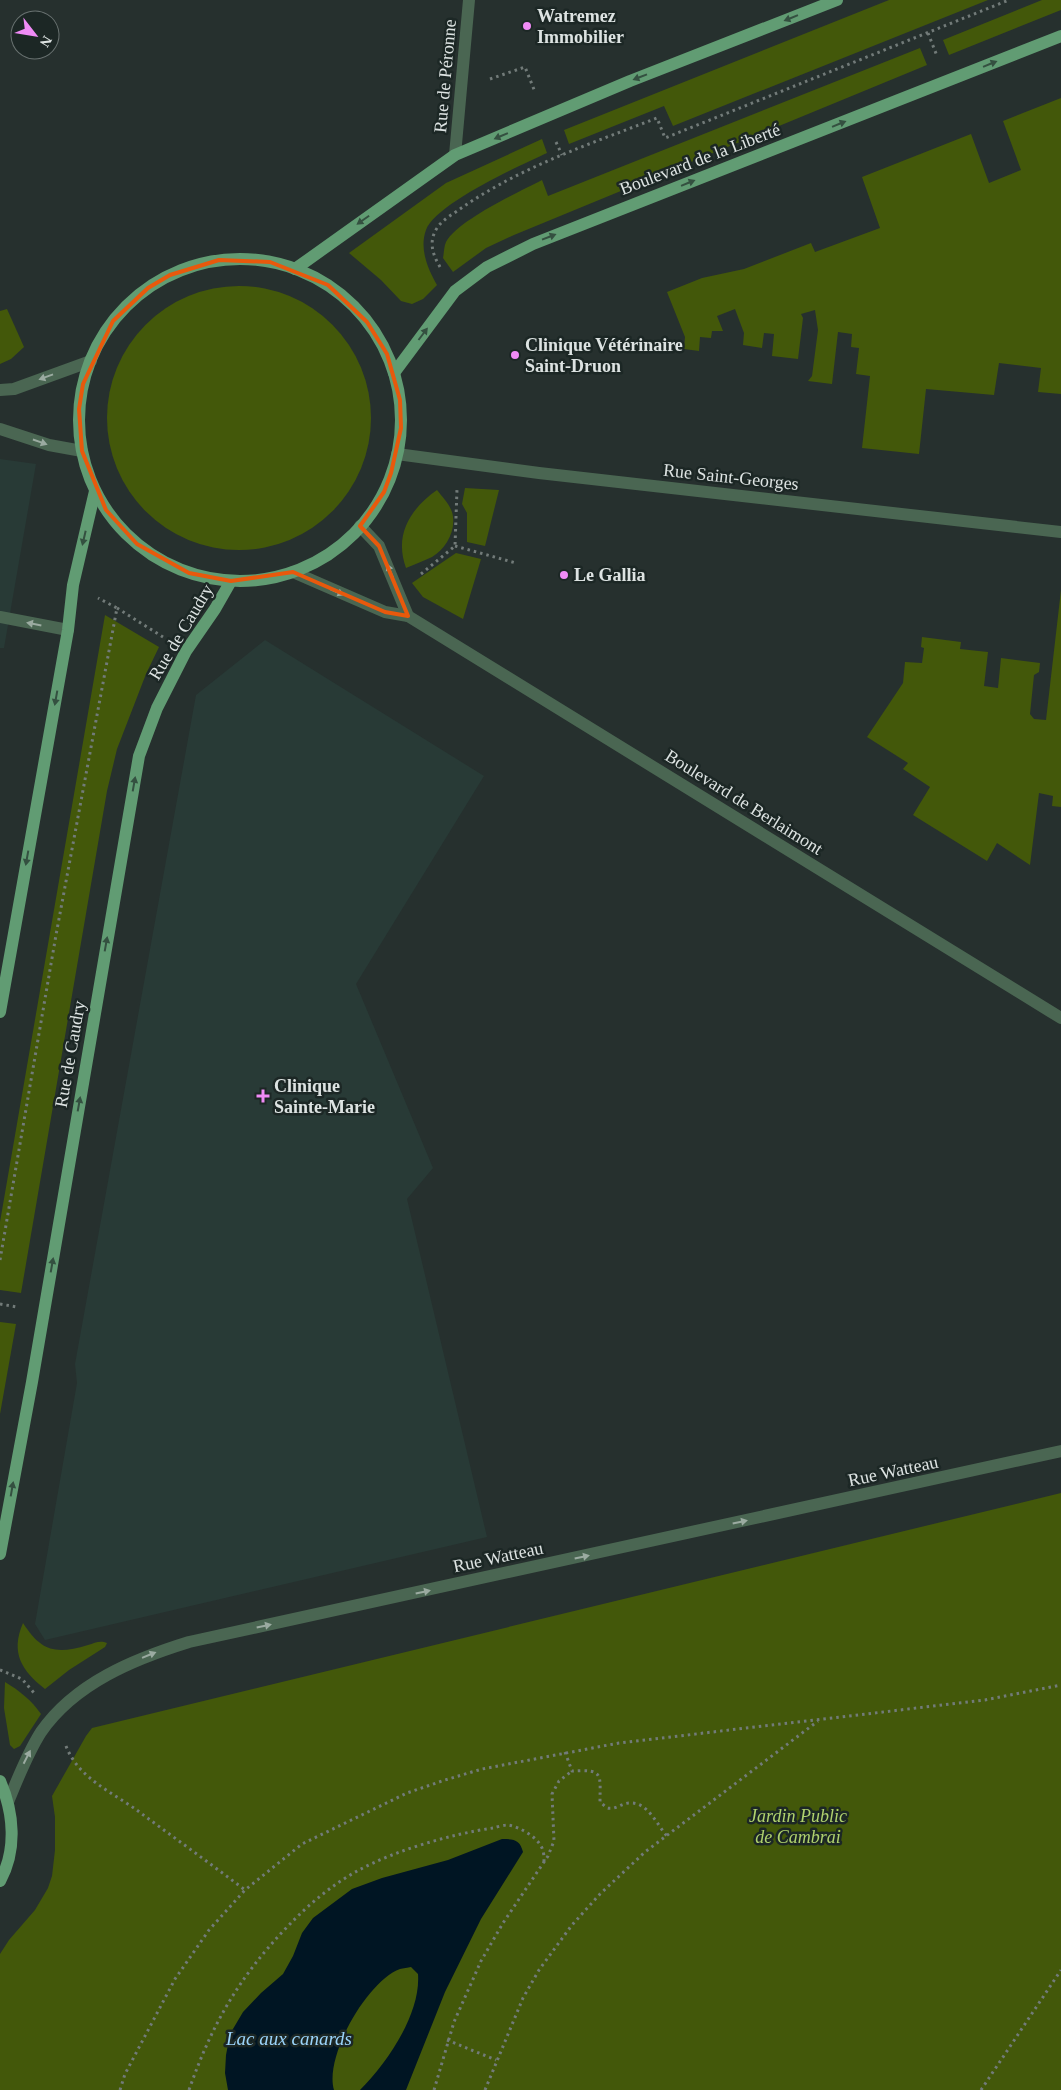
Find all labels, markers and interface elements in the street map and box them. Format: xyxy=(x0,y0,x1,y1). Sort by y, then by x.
place label: Watremez Immobilier xyxy=(537,6,624,47)
north arrow xyxy=(10,10,60,60)
one-way arrow xyxy=(784,15,799,22)
street label: Rue de Péronne xyxy=(430,18,460,134)
marker: Watremez Immobilier xyxy=(521,20,533,32)
text: N xyxy=(37,33,55,50)
one-way arrow xyxy=(983,60,998,68)
one-way arrow xyxy=(632,73,647,81)
street label: Boulevard de la Liberté xyxy=(617,119,783,199)
one-way arrow xyxy=(832,119,846,127)
one-way arrow xyxy=(493,132,508,140)
one-way arrow xyxy=(681,179,696,187)
one-way arrow xyxy=(357,215,370,226)
one-way arrow xyxy=(542,233,556,241)
one-way arrow xyxy=(418,327,428,341)
place label: Clinique Vétérinaire Saint-Druon xyxy=(525,335,683,376)
marker: Clinique Vétérinaire Saint-Druon xyxy=(509,349,521,361)
one-way arrow xyxy=(38,374,53,381)
one-way arrow xyxy=(33,439,48,446)
street label: Rue Saint-Georges xyxy=(662,460,800,494)
one-way arrow xyxy=(80,531,88,546)
one-way arrow xyxy=(386,564,394,578)
place label: Le Gallia xyxy=(574,565,646,585)
marker: Le Gallia xyxy=(558,569,570,581)
street label: Rue de Caudry xyxy=(145,581,217,683)
one-way arrow xyxy=(330,588,344,596)
one-way arrow xyxy=(26,620,42,628)
one-way arrow xyxy=(51,690,59,706)
street label: Boulevard de Berlaimont xyxy=(662,745,826,859)
one-way arrow xyxy=(130,776,138,792)
one-way arrow xyxy=(23,850,31,866)
one-way arrow xyxy=(103,936,111,952)
street label: Rue de Caudry xyxy=(51,999,89,1109)
place label: Clinique Sainte-Marie xyxy=(274,1076,375,1117)
marker: Clinique Sainte-Marie xyxy=(256,1089,270,1103)
one-way arrow xyxy=(76,1096,84,1112)
one-way arrow xyxy=(48,1256,56,1272)
street label: Rue Watteau xyxy=(846,1452,940,1490)
one-way arrow xyxy=(8,1481,16,1496)
one-way arrow xyxy=(733,1518,748,1526)
street label: Rue Watteau xyxy=(451,1538,545,1576)
one-way arrow xyxy=(574,1553,589,1561)
one-way arrow xyxy=(415,1588,430,1596)
one-way arrow xyxy=(256,1622,272,1630)
one-way arrow xyxy=(142,1651,156,1659)
one-way arrow xyxy=(24,1750,32,1764)
park label: Jardin Public de Cambrai xyxy=(749,1806,847,1847)
water label: Lac aux canards xyxy=(225,2028,352,2049)

